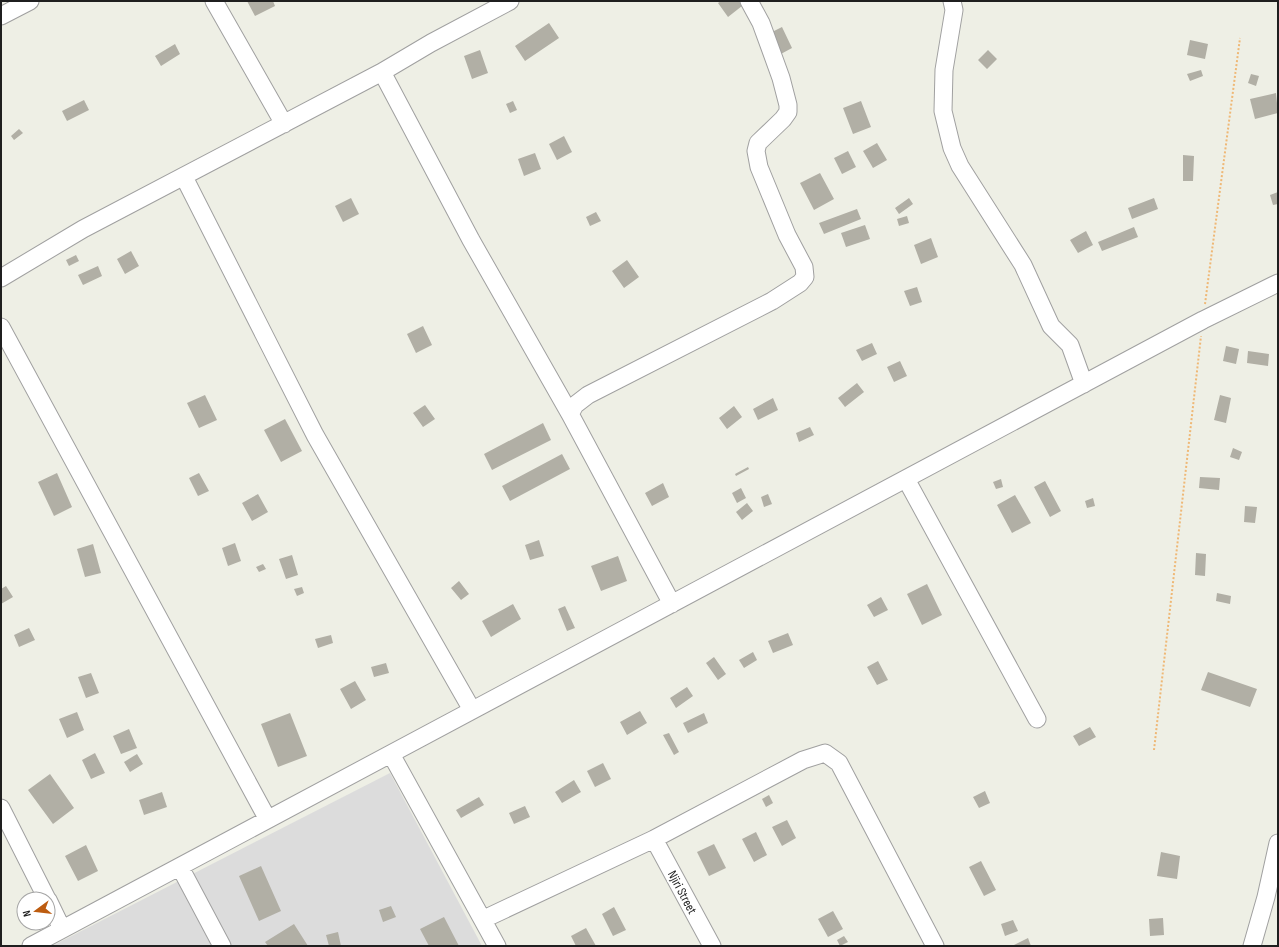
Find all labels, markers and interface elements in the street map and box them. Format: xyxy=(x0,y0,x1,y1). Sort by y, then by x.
street label: Njiri Street xyxy=(664,868,700,917)
north arrow xyxy=(16,891,56,931)
text: N xyxy=(20,909,34,918)

